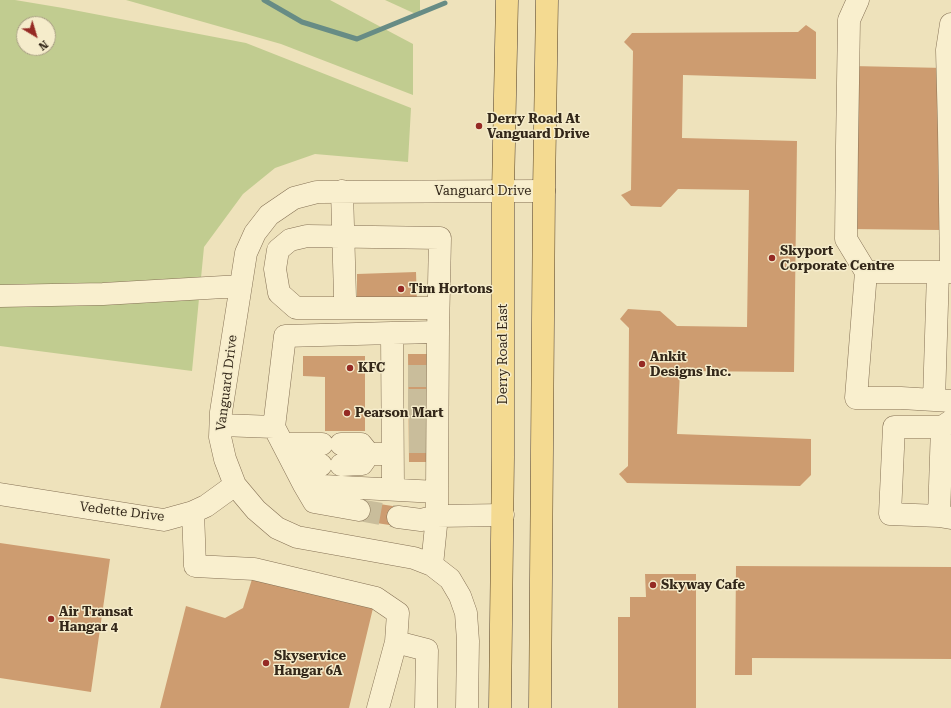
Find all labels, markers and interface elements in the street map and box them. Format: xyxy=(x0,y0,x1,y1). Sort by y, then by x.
north arrow xyxy=(16,16,56,56)
text: N xyxy=(36,37,50,53)
place label: Derry Road At Vanguard Drive xyxy=(487,111,590,142)
marker: Derry Road At Vanguard Drive xyxy=(474,121,484,131)
street label: Vanguard Drive xyxy=(435,183,531,199)
place label: Skyport Corporate Centre xyxy=(780,243,894,274)
marker: Skyport Corporate Centre xyxy=(767,253,777,263)
place label: Tim Hortons xyxy=(409,281,493,297)
marker: Tim Hortons xyxy=(396,284,406,294)
street label: Derry Road East xyxy=(495,304,511,404)
street label: Vanguard Drive xyxy=(213,334,241,432)
place label: Ankit Designs Inc. xyxy=(650,349,731,380)
marker: Ankit Designs Inc. xyxy=(637,359,647,369)
place label: KFC xyxy=(358,360,385,376)
marker: KFC xyxy=(345,363,355,373)
place label: Pearson Mart xyxy=(355,405,443,421)
marker: Pearson Mart xyxy=(342,408,352,418)
street label: Vedette Drive xyxy=(79,499,165,525)
place label: Skyway Cafe xyxy=(661,577,745,593)
marker: Skyway Cafe xyxy=(648,580,658,590)
place label: Air Transat Hangar 4 xyxy=(59,604,133,635)
marker: Air Transat Hangar 4 xyxy=(46,614,56,624)
place label: Skyservice Hangar 6A xyxy=(274,648,346,679)
marker: Skyservice Hangar 6A xyxy=(261,658,271,668)

